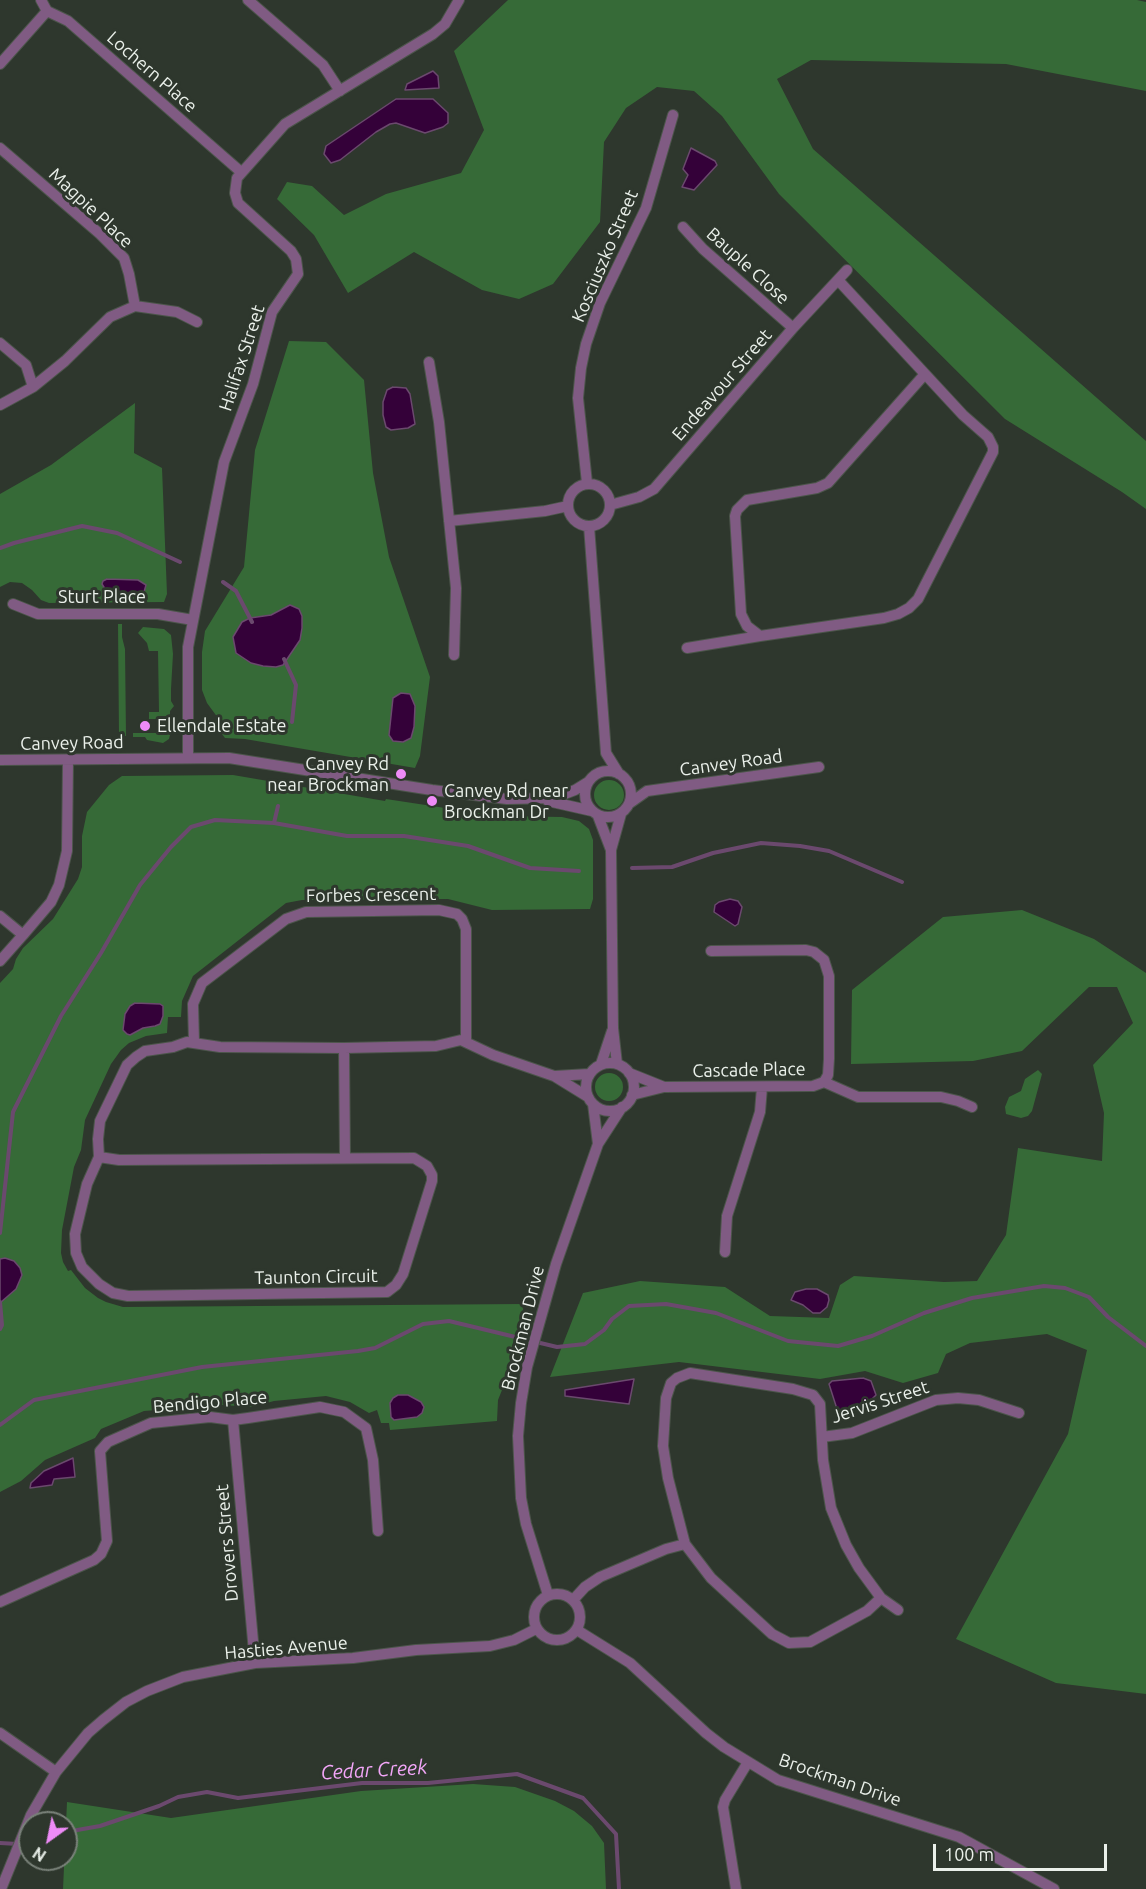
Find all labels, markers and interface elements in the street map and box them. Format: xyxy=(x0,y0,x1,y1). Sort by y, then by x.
street label: Lochern Place xyxy=(102,27,202,117)
street label: Magpie Place xyxy=(44,164,138,252)
street label: Kosciuszko Street xyxy=(567,187,643,325)
street label: Bauple Close xyxy=(702,223,794,309)
street label: Halifax Street xyxy=(215,302,269,414)
street label: Endeavour Street xyxy=(668,325,776,445)
street label: Sturt Place xyxy=(58,586,146,608)
place label: Ellendale Estate xyxy=(157,715,286,737)
marker: Ellendale Estate xyxy=(138,719,152,733)
street label: Canvey Road xyxy=(20,731,124,755)
street label: Canvey Road xyxy=(678,745,784,781)
place label: Canvey Rd near Brockman xyxy=(267,753,389,795)
marker: Canvey Rd near Brockman xyxy=(394,767,408,781)
place label: Canvey Rd near Brockman Dr xyxy=(444,780,568,822)
marker: Canvey Rd near Brockman Dr xyxy=(425,794,439,808)
street label: Forbes Crescent xyxy=(306,883,436,907)
street label: Cascade Place xyxy=(692,1058,806,1082)
street label: Brockman Drive xyxy=(497,1263,549,1393)
street label: Taunton Circuit xyxy=(254,1265,378,1289)
street label: Jervis Street xyxy=(828,1376,932,1428)
street label: Bendigo Place xyxy=(152,1386,268,1418)
street label: Drovers Street xyxy=(211,1483,243,1603)
street label: Hasties Avenue xyxy=(224,1632,348,1664)
street label: Brockman Drive xyxy=(776,1749,904,1811)
water label: Cedar Creek xyxy=(320,1755,428,1785)
north arrow xyxy=(18,1811,78,1871)
scale bar xyxy=(936,1832,1110,1870)
text: N xyxy=(29,1844,49,1865)
text: 100 m xyxy=(944,1844,994,1864)

